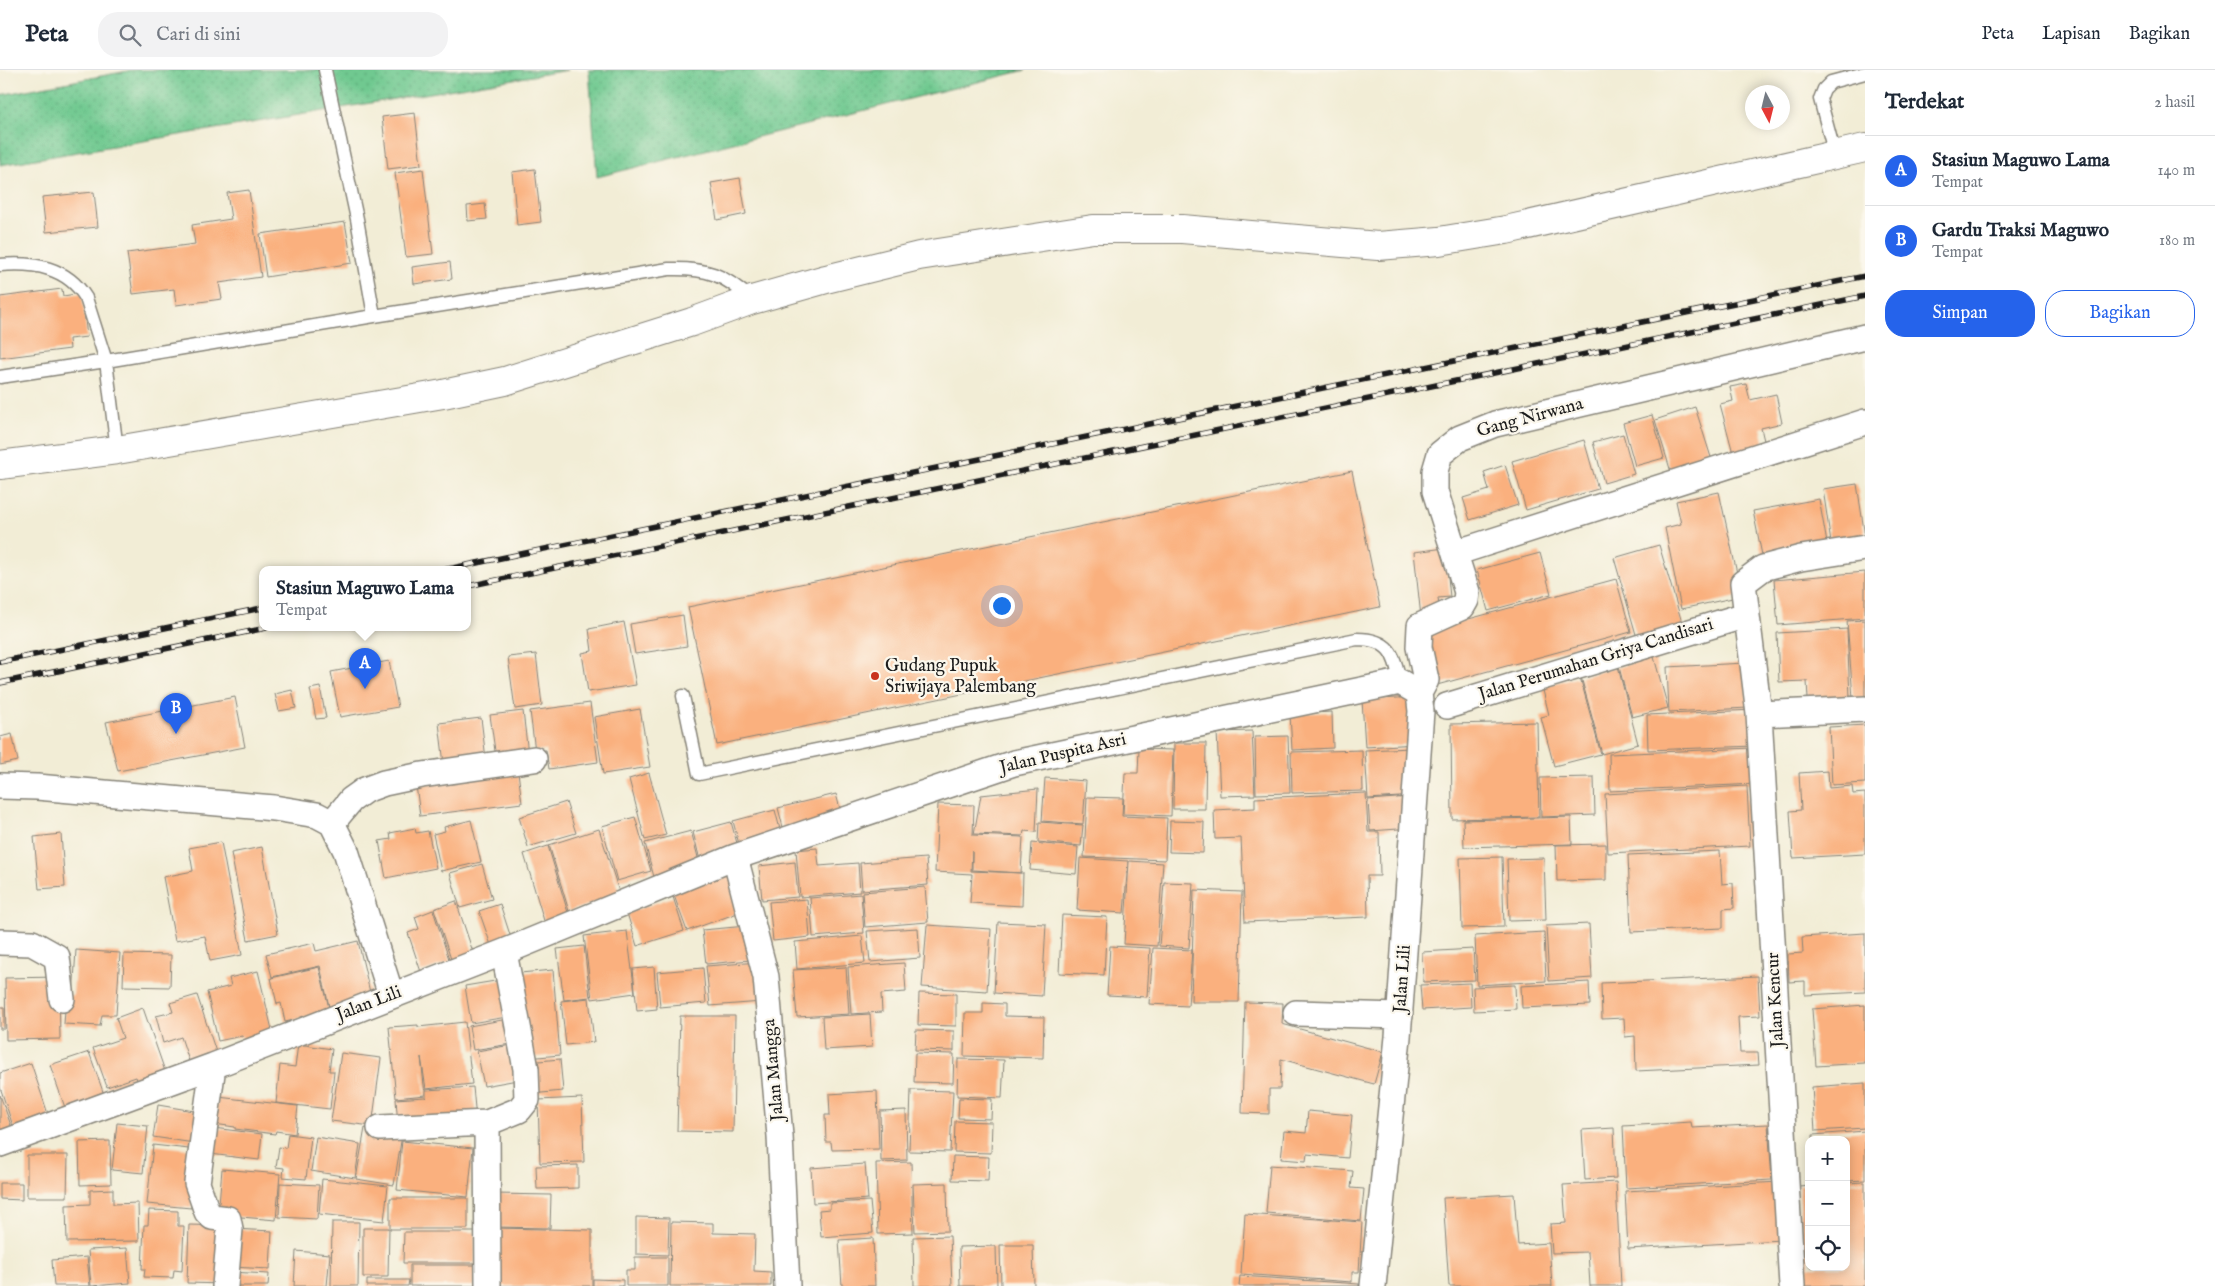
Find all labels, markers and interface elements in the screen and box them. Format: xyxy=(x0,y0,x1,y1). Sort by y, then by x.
search box xyxy=(98,12,448,57)
text: Peta xyxy=(25,19,68,50)
icon: search xyxy=(116,21,144,49)
text: Cari di sini xyxy=(156,23,241,47)
text: Peta xyxy=(1982,23,2014,46)
text: Lapisan xyxy=(2042,23,2101,46)
text: Bagikan xyxy=(2129,23,2190,46)
north arrow xyxy=(1745,85,1790,130)
text: Terdekat xyxy=(1885,89,1964,116)
text: 2 hasil xyxy=(2154,93,2195,113)
text: Stasiun Maguwo Lama xyxy=(1932,149,2110,173)
text: A xyxy=(1896,161,1906,181)
text: 140 m xyxy=(2157,161,2195,181)
text: Tempat xyxy=(1932,173,1983,193)
text: Gardu Traksi Maguwo xyxy=(1932,219,2109,243)
text: B xyxy=(1896,231,1906,251)
text: 180 m xyxy=(2159,231,2195,251)
text: Tempat xyxy=(1932,243,1983,263)
button: Simpan xyxy=(1885,290,2035,337)
button: Bagikan xyxy=(2045,290,2195,337)
street label: Gang Nirwana xyxy=(1474,393,1586,443)
popup xyxy=(259,566,471,631)
text: Stasiun Maguwo Lama xyxy=(276,577,454,601)
your location xyxy=(989,593,1015,619)
text: Tempat xyxy=(276,601,327,621)
street label: Jalan Perumahan Griya Candisari xyxy=(1474,613,1716,707)
pin: A xyxy=(349,648,381,689)
place label: Gudang Pupuk Sriwijaya Palembang xyxy=(885,655,1036,699)
marker: Gudang Pupuk Sriwijaya Palembang xyxy=(869,670,881,682)
pin: B xyxy=(160,693,192,734)
street label: Jalan Puspita Asri xyxy=(996,728,1129,780)
street label: Jalan Lili xyxy=(1389,944,1417,1016)
street label: Jalan Kencur xyxy=(1762,951,1790,1050)
street label: Jalan Lili xyxy=(331,981,405,1028)
street label: Jalan Mangga xyxy=(758,1018,790,1124)
map controls xyxy=(1805,1136,1850,1271)
button: + xyxy=(1805,1136,1850,1181)
button: − xyxy=(1805,1181,1850,1226)
button: locate xyxy=(1805,1226,1850,1271)

